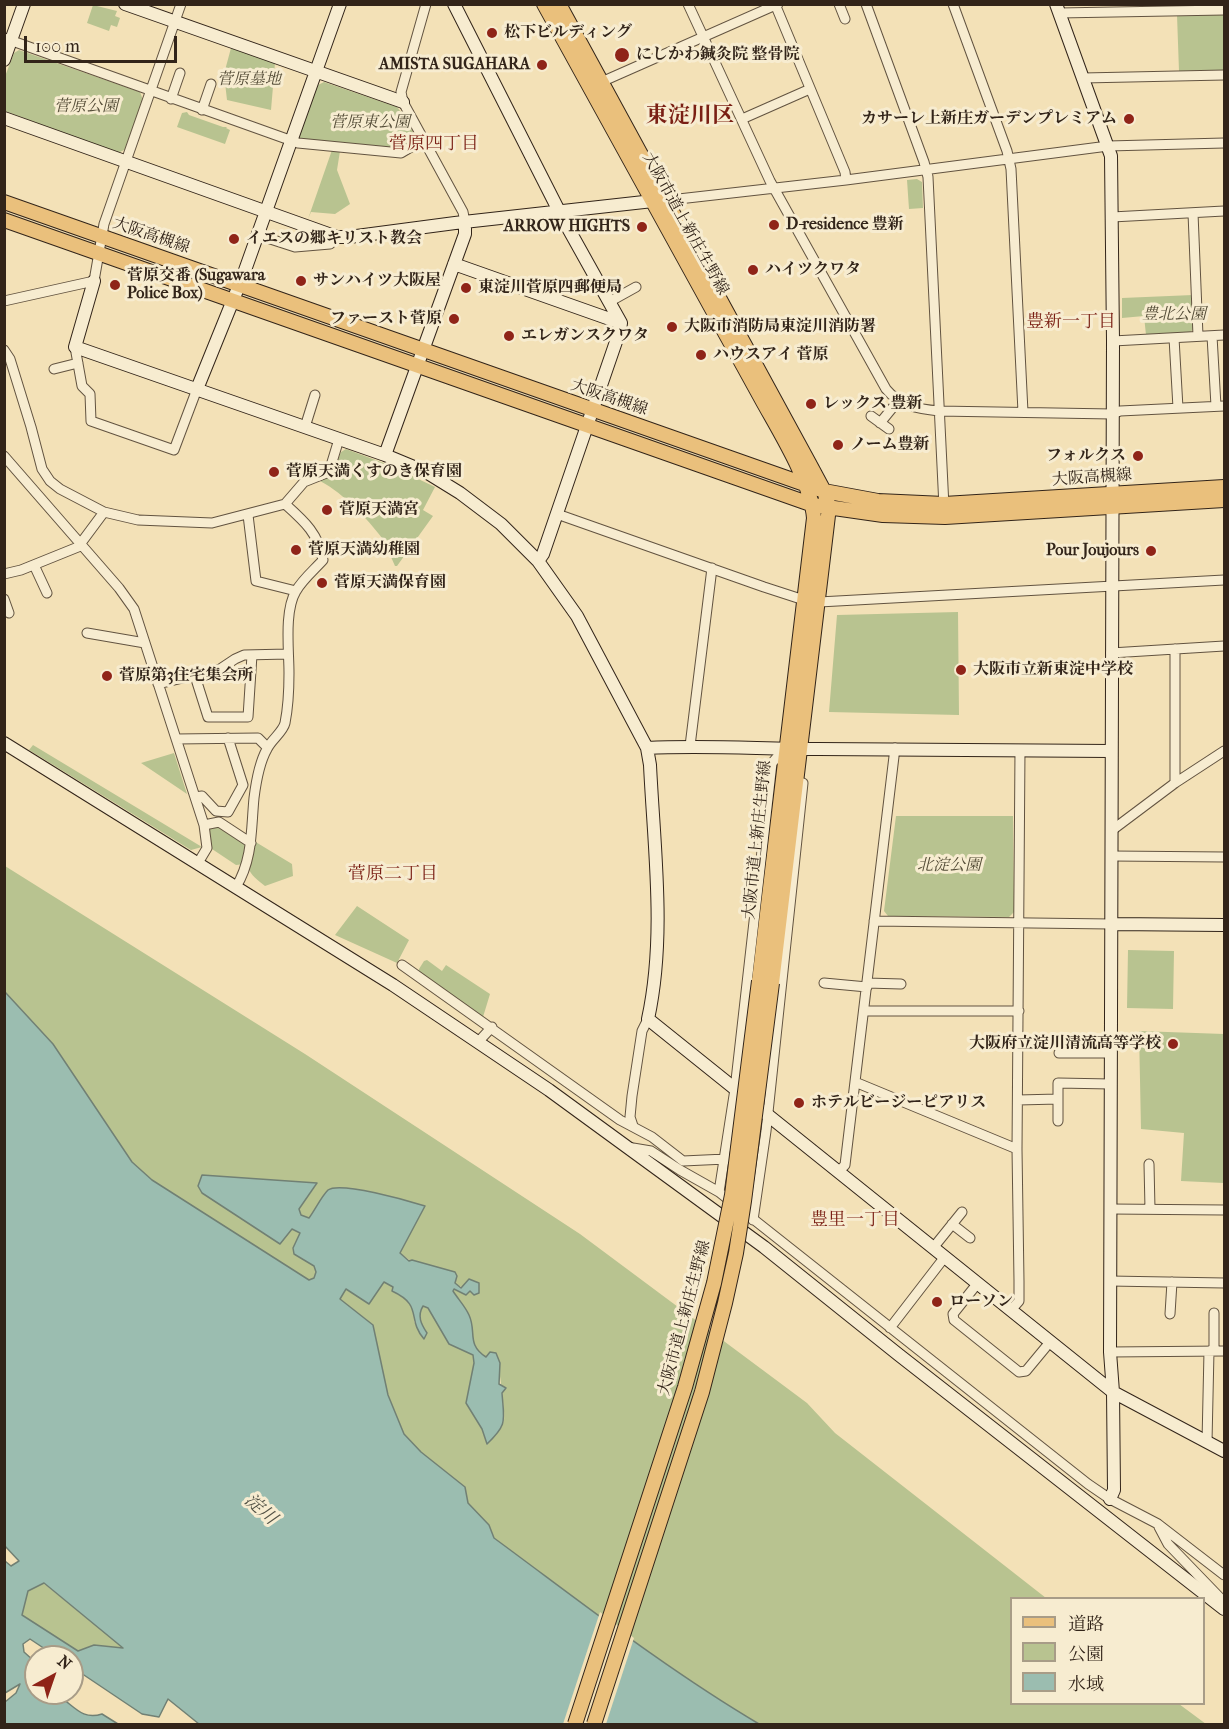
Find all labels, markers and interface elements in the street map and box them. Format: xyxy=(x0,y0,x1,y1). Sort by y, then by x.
place label: 松下ビルディング xyxy=(504,23,632,43)
scale bar xyxy=(27,24,180,62)
marker: 松下ビルディング xyxy=(485,26,499,40)
text: 100 m xyxy=(35,36,80,57)
place label: にしかわ鍼灸院 整骨院 xyxy=(636,45,799,65)
marker: にしかわ鍼灸院 整骨院 xyxy=(613,46,631,64)
place label: AMISTA SUGAHARA xyxy=(379,55,530,75)
marker: AMISTA SUGAHARA xyxy=(535,58,549,72)
park label: 菅原墓地 xyxy=(217,70,281,90)
park label: 菅原公園 xyxy=(54,97,118,117)
district label: 東淀川区 xyxy=(646,104,734,130)
place label: カサーレ上新庄ガーデンプレミアム xyxy=(861,109,1117,129)
marker: カサーレ上新庄ガーデンプレミアム xyxy=(1122,112,1136,126)
park label: 菅原東公園 xyxy=(330,113,410,133)
district label: 菅原四丁目 xyxy=(389,134,479,156)
street label: 大阪市道上新庄生野線 xyxy=(638,149,732,299)
street label: 大阪高槻線 xyxy=(110,214,192,258)
place label: D-residence 豊新 xyxy=(786,215,904,235)
place label: ARROW HIGHTS xyxy=(504,217,630,237)
marker: D-residence 豊新 xyxy=(767,218,781,232)
marker: ARROW HIGHTS xyxy=(635,220,649,234)
place label: イエスの郷キリスト教会 xyxy=(246,229,422,249)
marker: イエスの郷キリスト教会 xyxy=(227,232,241,246)
place label: ハイツクワタ xyxy=(765,260,861,280)
marker: ハイツクワタ xyxy=(746,263,760,277)
place label: 菅原交番 (Sugawara Police Box) xyxy=(127,266,265,304)
place label: サンハイツ大阪屋 xyxy=(313,271,441,291)
marker: サンハイツ大阪屋 xyxy=(294,274,308,288)
marker: 菅原交番 (Sugawara Police Box) xyxy=(108,278,122,292)
place label: 東淀川菅原四郵便局 xyxy=(478,278,622,298)
marker: 東淀川菅原四郵便局 xyxy=(459,281,473,295)
park label: 豊北公園 xyxy=(1142,305,1206,325)
place label: ファースト菅原 xyxy=(330,309,442,329)
marker: ファースト菅原 xyxy=(447,312,461,326)
district label: 豊新一丁目 xyxy=(1026,312,1116,334)
place label: 大阪市消防局東淀川消防署 xyxy=(684,317,876,337)
marker: 大阪市消防局東淀川消防署 xyxy=(665,320,679,334)
place label: エレガンスクワタ xyxy=(521,326,649,346)
marker: エレガンスクワタ xyxy=(502,329,516,343)
place label: ハウスアイ 菅原 xyxy=(713,345,828,365)
marker: ハウスアイ 菅原 xyxy=(694,348,708,362)
street label: 大阪高槻線 xyxy=(568,376,650,420)
place label: レックス 豊新 xyxy=(823,394,922,414)
marker: レックス 豊新 xyxy=(804,397,818,411)
place label: ノーム豊新 xyxy=(850,435,930,455)
marker: ノーム豊新 xyxy=(831,438,845,452)
place label: フォルクス xyxy=(1046,446,1126,466)
marker: フォルクス xyxy=(1131,449,1145,463)
place label: 菅原天満くすのき保育園 xyxy=(286,462,462,482)
marker: 菅原天満くすのき保育園 xyxy=(267,465,281,479)
street label: 大阪高槻線 xyxy=(1051,466,1133,490)
place label: 菅原天満宮 xyxy=(339,500,419,520)
marker: 菅原天満宮 xyxy=(320,503,334,517)
place label: 菅原天満幼稚園 xyxy=(308,540,420,560)
place label: Pour Joujours xyxy=(1046,541,1139,561)
marker: 菅原天満幼稚園 xyxy=(289,543,303,557)
marker: Pour Joujours xyxy=(1144,544,1158,558)
place label: 菅原天満保育園 xyxy=(334,573,446,593)
marker: 菅原天満保育園 xyxy=(315,576,329,590)
place label: 大阪市立新東淀中学校 xyxy=(973,660,1133,680)
marker: 大阪市立新東淀中学校 xyxy=(954,663,968,677)
place label: 菅原第3住宅集会所 xyxy=(119,666,254,686)
marker: 菅原第3住宅集会所 xyxy=(100,669,114,683)
street label: 大阪市道上新庄生野線 xyxy=(740,759,776,921)
park label: 北淀公園 xyxy=(917,856,981,876)
district label: 菅原二丁目 xyxy=(348,864,438,886)
place label: 大阪府立淀川清流高等学校 xyxy=(969,1034,1161,1054)
marker: 大阪府立淀川清流高等学校 xyxy=(1166,1037,1180,1051)
place label: ホテルビージーピアリス xyxy=(811,1093,986,1113)
marker: ホテルビージーピアリス xyxy=(792,1096,806,1110)
district label: 豊里一丁目 xyxy=(810,1210,900,1232)
street label: 大阪市道上新庄生野線 xyxy=(655,1238,715,1398)
place label: ローソン xyxy=(949,1292,1013,1312)
marker: ローソン xyxy=(930,1295,944,1309)
water label: 淀川 xyxy=(239,1490,281,1530)
legend xyxy=(1010,1597,1205,1705)
text: 道路 xyxy=(1068,1614,1104,1635)
text: 公園 xyxy=(1068,1644,1104,1665)
north arrow xyxy=(24,1645,84,1705)
text: N xyxy=(54,1651,75,1674)
text: 水域 xyxy=(1068,1674,1104,1695)

